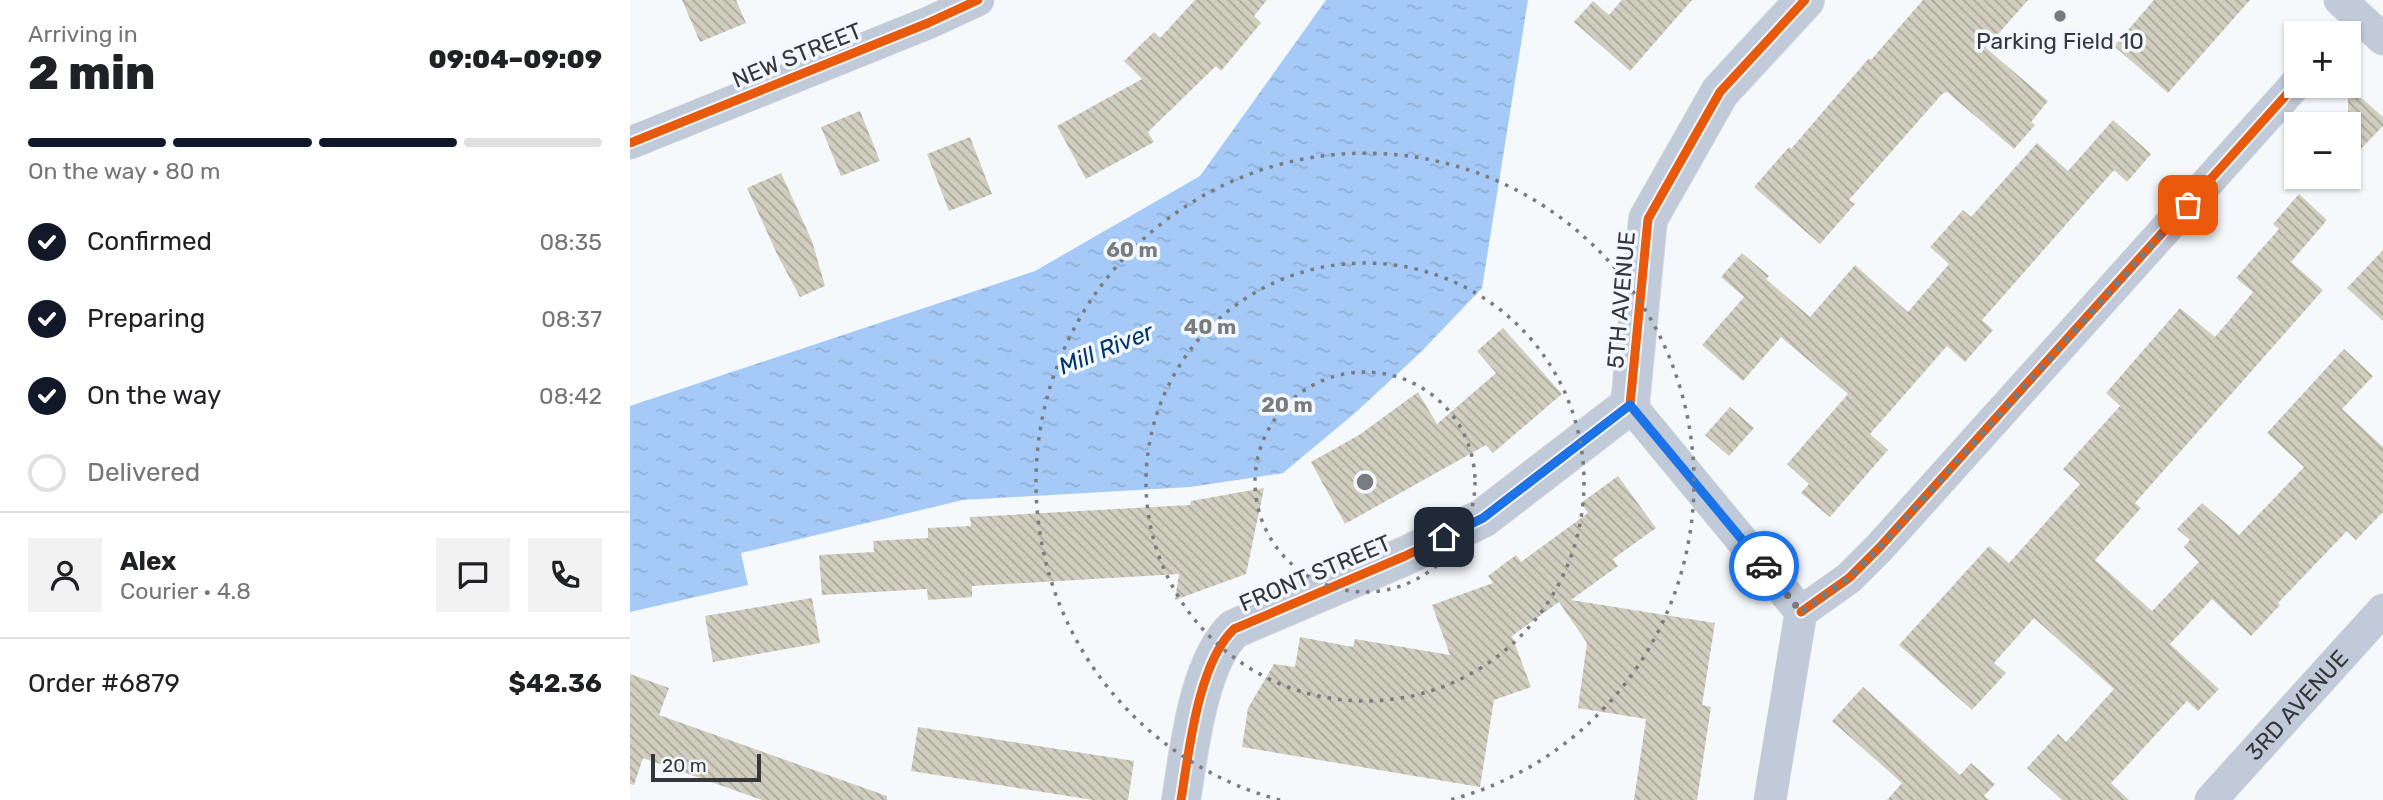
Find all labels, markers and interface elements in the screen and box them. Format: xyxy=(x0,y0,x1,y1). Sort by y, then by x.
marker: Parking Field 10 xyxy=(2052,8,2068,24)
street label: NEW STREET xyxy=(728,16,866,94)
text: Arriving in xyxy=(28,20,138,48)
map controls xyxy=(2284,21,2361,189)
button: + xyxy=(2284,21,2361,98)
place label: Parking Field 10 xyxy=(1976,27,2144,55)
text: 09:04–09:09 xyxy=(429,44,602,75)
text: 2 min xyxy=(28,46,155,101)
button: − xyxy=(2284,112,2361,189)
text: On the way · 80 m xyxy=(28,157,220,185)
pin xyxy=(2158,175,2218,235)
icon: bag xyxy=(2169,186,2207,224)
icon: check xyxy=(28,223,66,261)
text: Confirmed xyxy=(87,226,212,257)
text: 08:35 xyxy=(539,228,602,256)
street label: 5TH AVENUE xyxy=(1601,230,1641,370)
text: 60 m xyxy=(1106,237,1158,262)
icon: check xyxy=(28,300,66,338)
text: Preparing xyxy=(87,303,205,334)
text: 08:37 xyxy=(541,305,602,333)
text: 40 m xyxy=(1184,314,1236,339)
water label: Mill River xyxy=(1055,317,1158,381)
icon: check xyxy=(28,377,66,415)
text: On the way xyxy=(87,380,221,411)
text: 08:42 xyxy=(539,382,602,410)
text: 20 m xyxy=(1261,392,1313,417)
text: Delivered xyxy=(87,457,200,488)
centre of rings xyxy=(1353,470,1377,494)
pin xyxy=(1414,507,1474,567)
icon: home xyxy=(1425,518,1463,556)
street label: FRONT STREET xyxy=(1235,528,1395,618)
courier xyxy=(1729,531,1799,601)
button: person xyxy=(28,538,102,612)
button: chat xyxy=(436,538,510,612)
button: phone xyxy=(528,538,602,612)
text: Alex xyxy=(120,546,176,577)
icon: car xyxy=(1745,547,1783,585)
text: Courier · 4.8 xyxy=(120,577,251,605)
street label: 3RD AVENUE xyxy=(2240,644,2354,766)
text: Order #6879 xyxy=(28,668,180,699)
text: $42.36 xyxy=(509,668,602,699)
scale bar xyxy=(651,751,761,783)
text: 20 m xyxy=(662,754,707,777)

